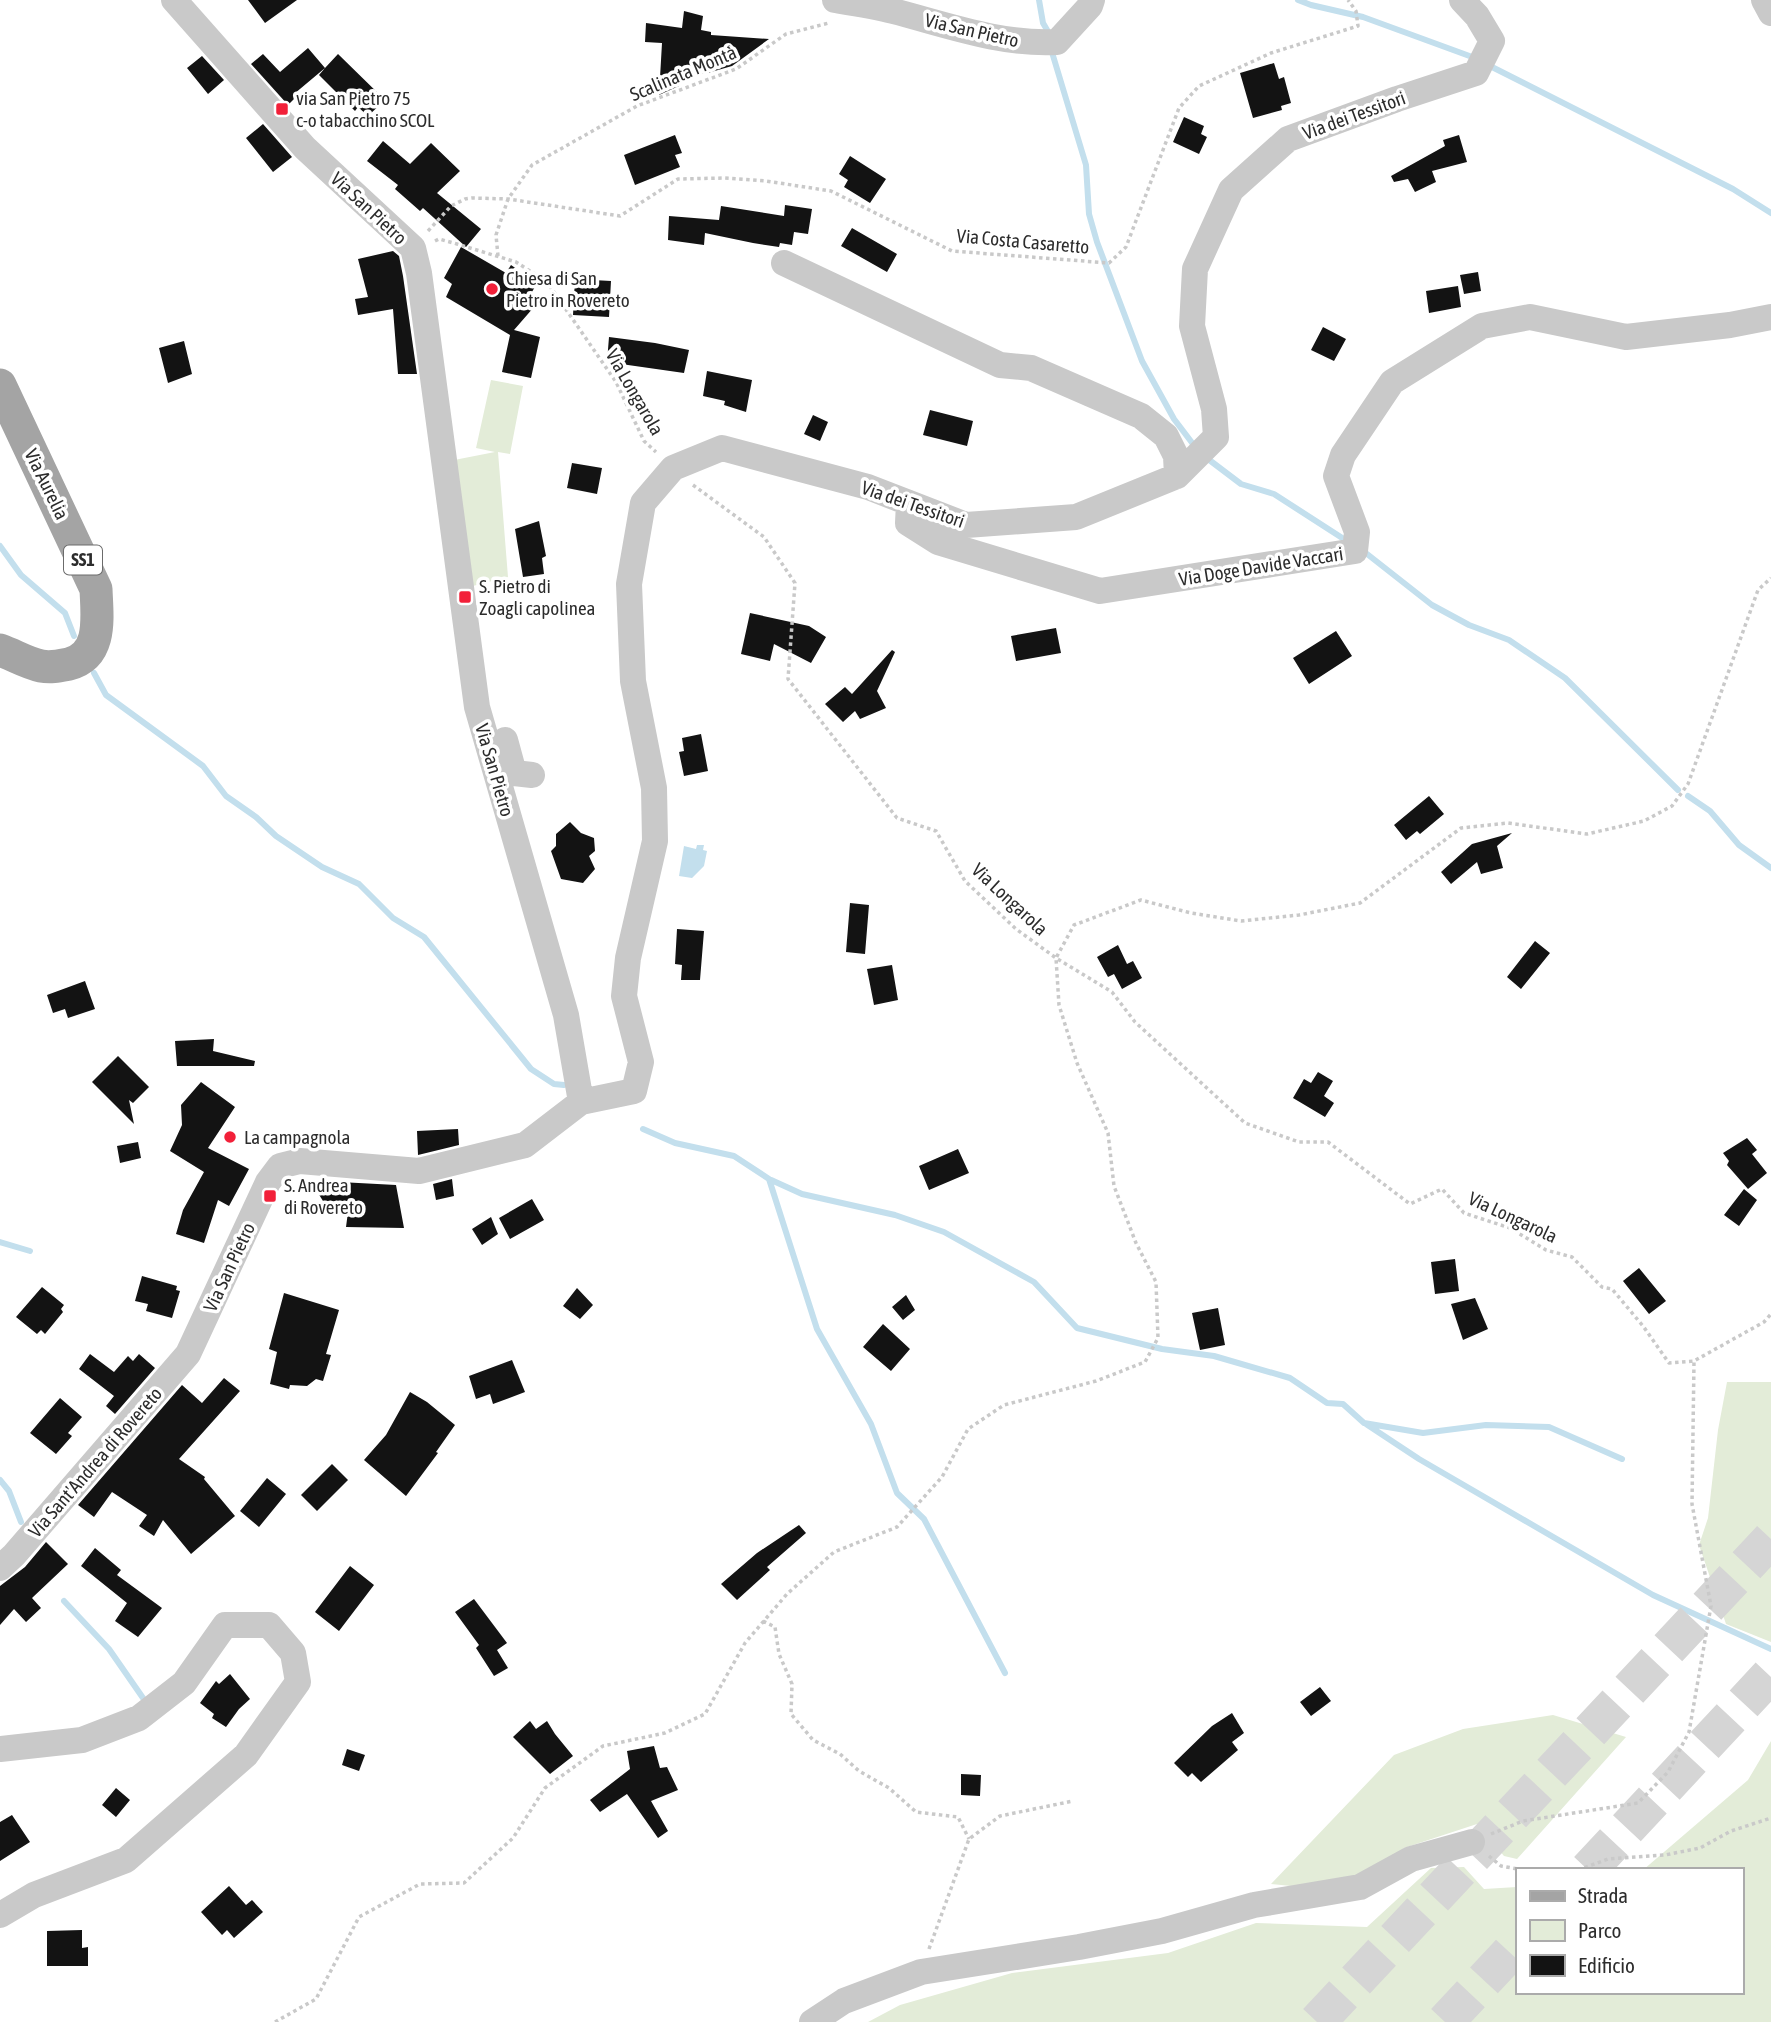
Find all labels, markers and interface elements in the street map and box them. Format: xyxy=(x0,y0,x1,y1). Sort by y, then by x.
street label: Via San Pietro xyxy=(923,9,1021,51)
street label: Scalinata Montà xyxy=(627,41,739,105)
street label: Via dei Tessitori xyxy=(1300,86,1408,144)
place label: via San Pietro 75 c-o tabacchino SCOL xyxy=(296,87,435,131)
marker: via San Pietro 75 c-o tabacchino SCOL xyxy=(274,101,290,117)
street label: Via San Pietro xyxy=(327,167,412,249)
street label: Via Costa Casaretto xyxy=(956,224,1090,258)
place label: Chiesa di San Pietro in Rovereto xyxy=(506,267,630,311)
marker: Chiesa di San Pietro in Rovereto xyxy=(484,281,500,297)
street label: Via Longarola xyxy=(602,345,668,439)
street label: Via Aurelia xyxy=(20,445,74,523)
street label: Via dei Tessitori xyxy=(859,476,967,532)
street label: Via Doge Davide Vaccari xyxy=(1177,542,1345,590)
road number: SS1 xyxy=(64,546,102,574)
place label: S. Pietro di Zoagli capolinea xyxy=(479,575,595,619)
marker: S. Pietro di Zoagli capolinea xyxy=(457,589,473,605)
street label: Via San Pietro xyxy=(471,721,519,819)
street label: Via Longarola xyxy=(968,858,1052,940)
place label: La campagnola xyxy=(244,1126,350,1148)
marker: La campagnola xyxy=(222,1129,238,1145)
place label: S. Andrea di Rovereto xyxy=(284,1174,363,1218)
street label: Via Longarola xyxy=(1465,1187,1561,1247)
marker: S. Andrea di Rovereto xyxy=(262,1188,278,1204)
street label: Via San Pietro xyxy=(199,1219,259,1315)
street label: Via Sant'Andrea di Rovereto xyxy=(24,1382,166,1542)
legend xyxy=(1516,1868,1743,1994)
text: Strada xyxy=(1578,1883,1628,1907)
text: Parco xyxy=(1578,1918,1621,1942)
text: Edificio xyxy=(1578,1953,1635,1977)

